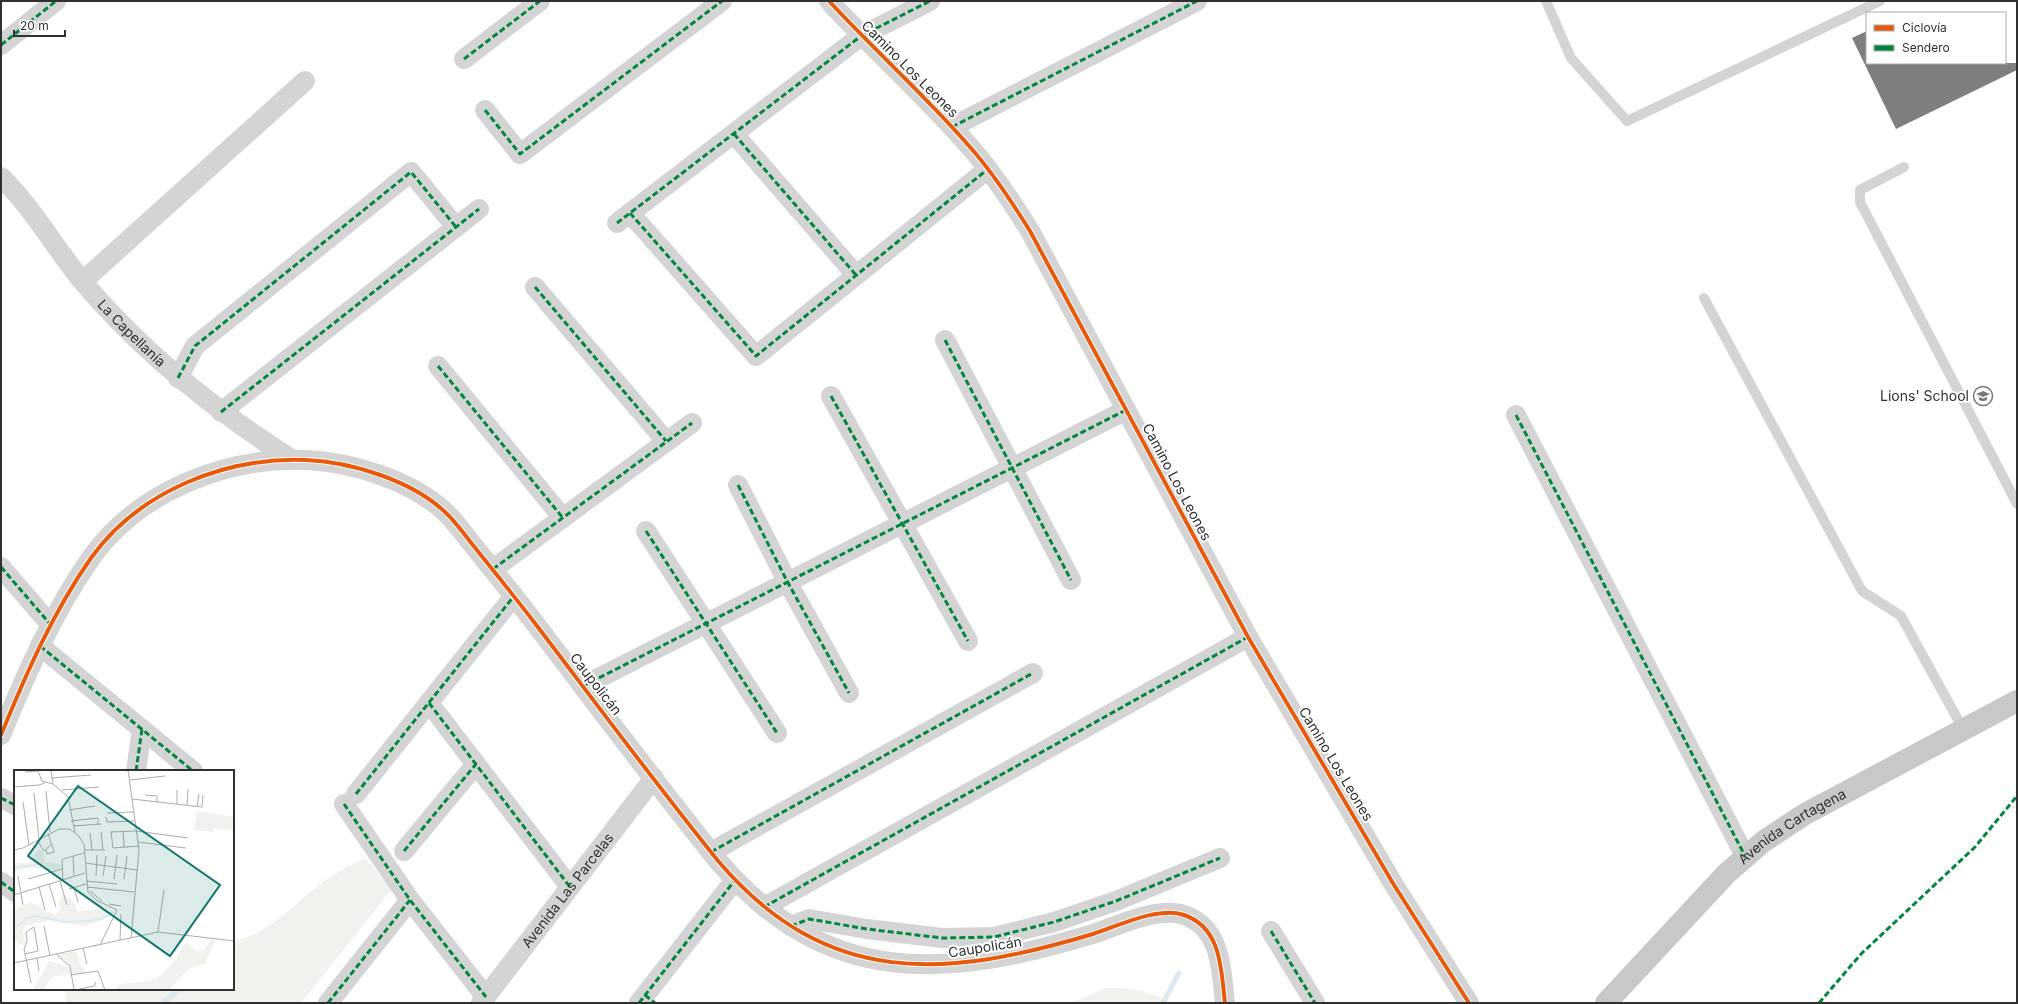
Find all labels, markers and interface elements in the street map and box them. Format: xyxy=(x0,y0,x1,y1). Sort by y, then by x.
scale bar xyxy=(14,12,65,38)
legend xyxy=(1866,12,2006,64)
street label: Camino Los Leones xyxy=(858,17,962,121)
text: 20 m xyxy=(20,18,49,33)
text: Ciclovía xyxy=(1902,20,1947,35)
text: Sendero xyxy=(1902,40,1950,55)
street label: La Capellanía xyxy=(94,296,170,370)
school or university icon: Lions' School xyxy=(1972,385,1994,407)
place label: Lions' School xyxy=(1880,387,1969,404)
street label: Camino Los Leones xyxy=(1139,420,1216,543)
street label: Caupolicán xyxy=(567,649,626,718)
street label: Camino Los Leones xyxy=(1296,704,1377,824)
inset map xyxy=(14,770,234,990)
street label: Avenida Cartagena xyxy=(1734,785,1849,868)
street label: Avenida Las Parcelas xyxy=(518,829,617,951)
street label: Caupolicán xyxy=(947,932,1023,961)

